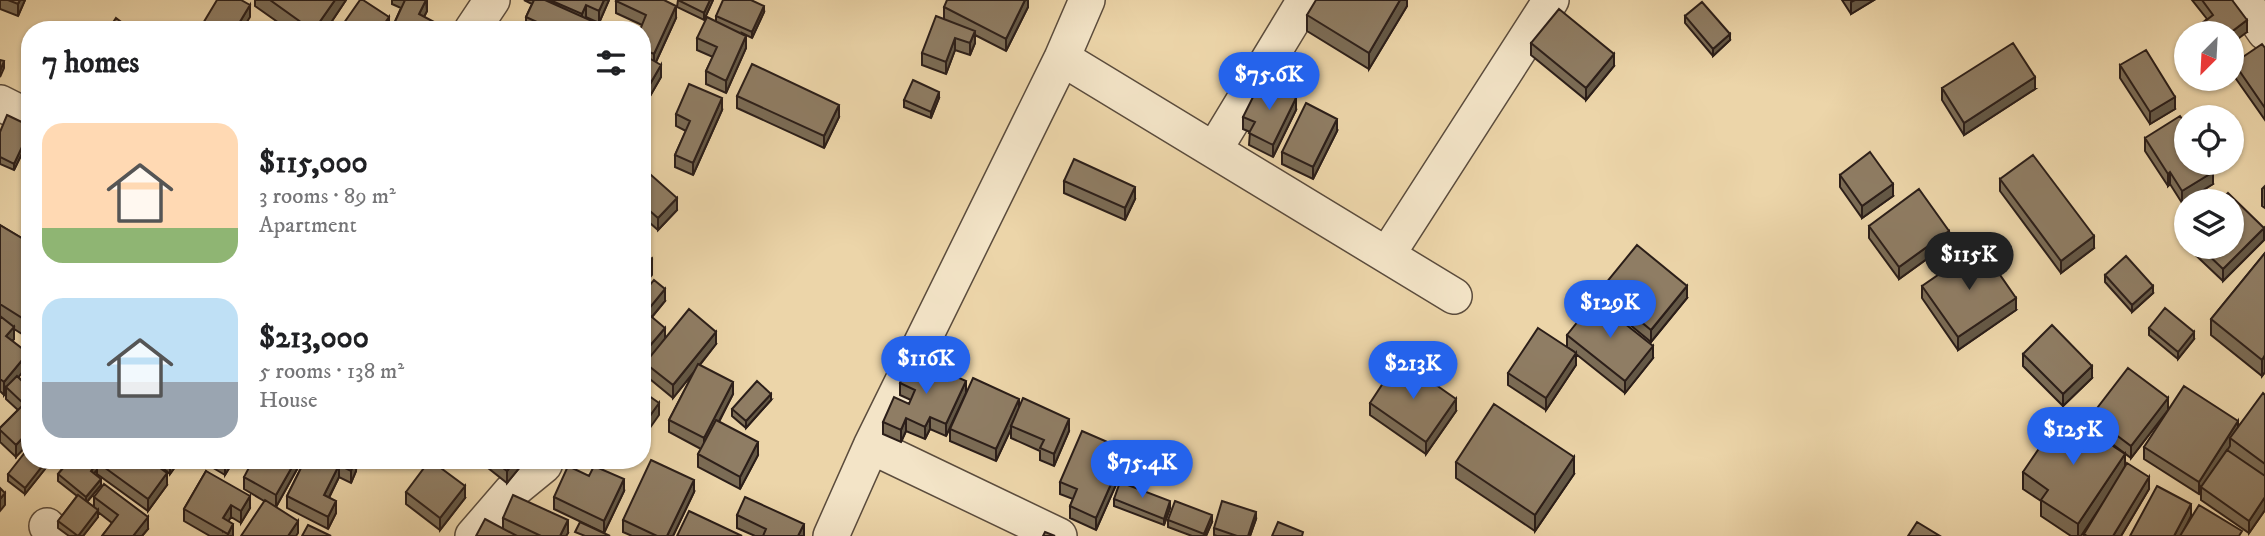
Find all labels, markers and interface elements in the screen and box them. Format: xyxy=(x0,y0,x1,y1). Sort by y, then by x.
north arrow xyxy=(2174,21,2244,91)
map controls xyxy=(2174,21,2244,259)
icon: filters xyxy=(592,44,630,82)
text: 7 homes xyxy=(42,45,139,82)
pin: $75.6K xyxy=(1212,52,1326,112)
text: $75.6K xyxy=(1235,60,1303,89)
button: locate xyxy=(2174,105,2244,175)
text: $115,000 xyxy=(259,145,368,182)
icon: home xyxy=(98,151,182,235)
text: 3 rooms · 89 m² xyxy=(259,182,396,211)
button: layers xyxy=(2174,189,2244,259)
text: Apartment xyxy=(259,211,357,240)
pin: $115K xyxy=(1920,232,2018,292)
text: $115K xyxy=(1941,240,1997,269)
pin: $129K xyxy=(1561,280,1659,340)
text: $129K xyxy=(1580,288,1640,317)
text: $213,000 xyxy=(259,320,369,357)
icon: home xyxy=(98,326,182,410)
pin: $116K xyxy=(877,336,975,396)
pin: $213K xyxy=(1364,342,1462,401)
text: $116K xyxy=(897,344,955,373)
text: $213K xyxy=(1384,349,1442,378)
text: 5 rooms · 138 m² xyxy=(259,357,404,386)
text: House xyxy=(259,386,317,415)
pin: $125K xyxy=(2024,407,2122,467)
text: $125K xyxy=(2043,415,2103,444)
pin: $75.4K xyxy=(1085,440,1199,500)
text: $75.4K xyxy=(1107,448,1177,477)

